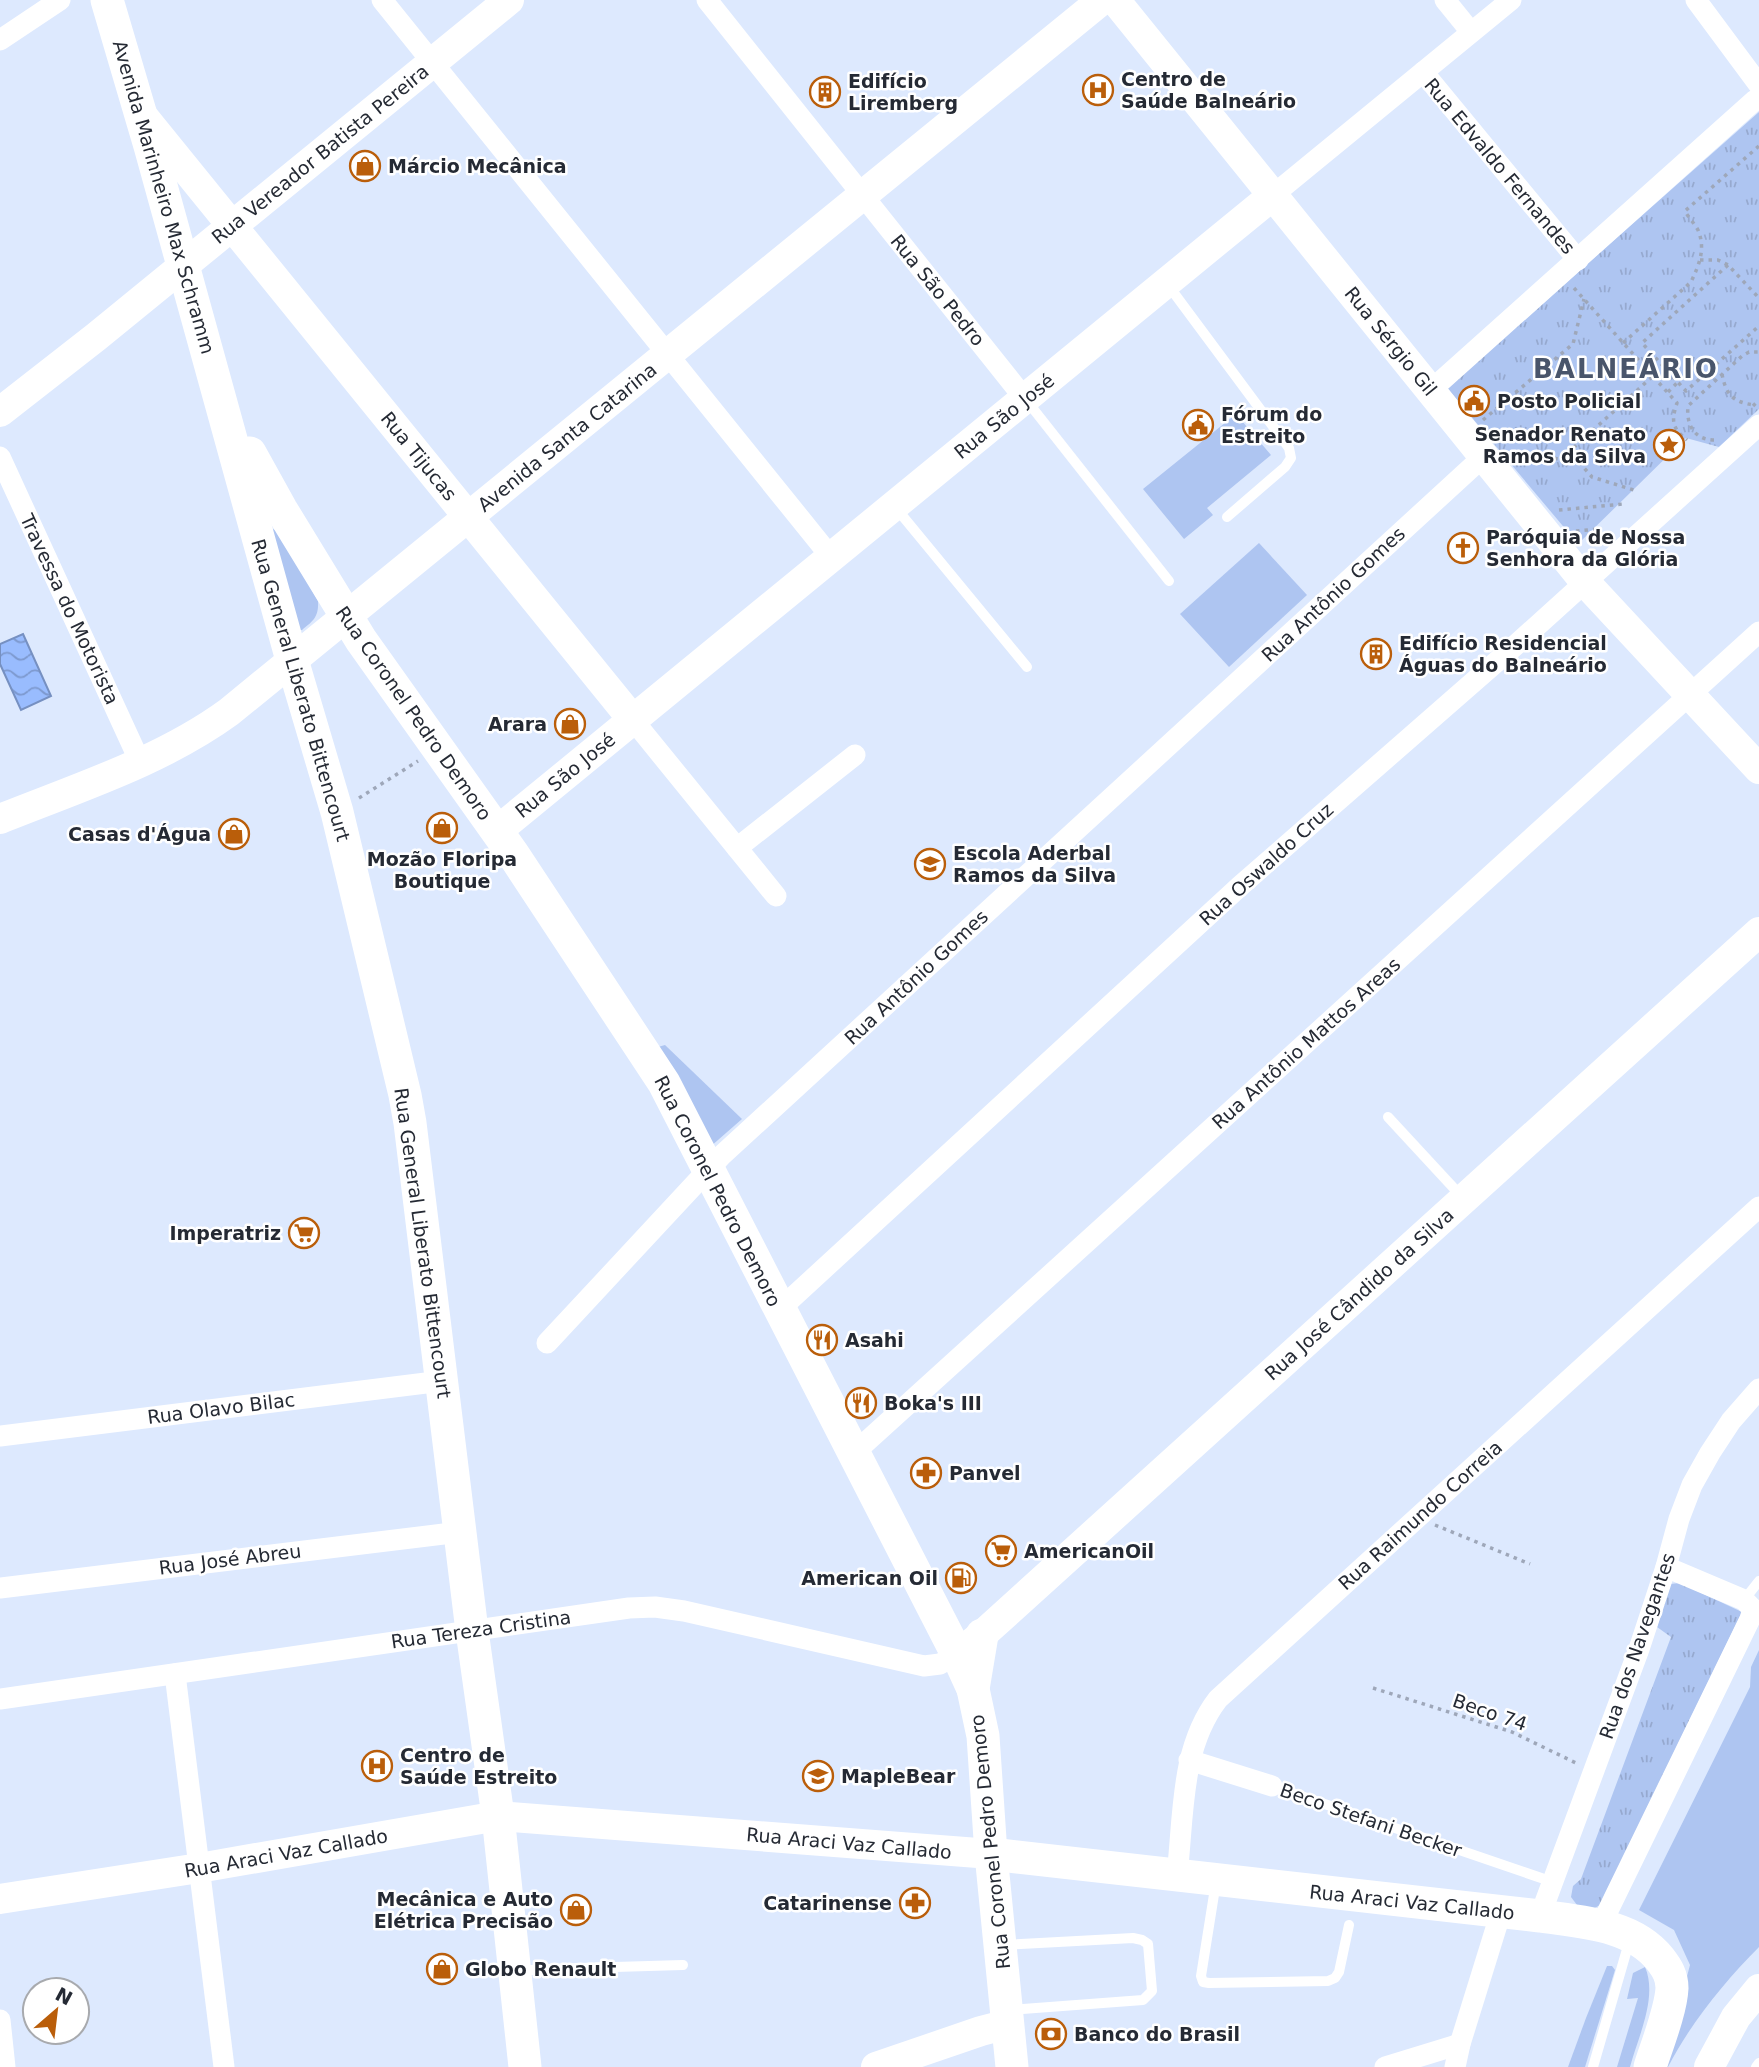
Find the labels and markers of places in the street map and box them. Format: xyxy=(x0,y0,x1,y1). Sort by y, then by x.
place label: Centro de Saúde Balneário xyxy=(1121,68,1296,112)
place label: Edifício Liremberg xyxy=(848,70,958,114)
hospital icon: Centro de Saúde Balneário xyxy=(1081,73,1115,107)
building icon: Edifício Liremberg xyxy=(808,75,842,109)
shop icon: Márcio Mecânica xyxy=(348,149,382,183)
place label: Márcio Mecânica xyxy=(388,155,567,177)
public building icon: Posto Policial xyxy=(1457,384,1491,418)
place label: Posto Policial xyxy=(1497,390,1641,412)
place label: Fórum do Estreito xyxy=(1221,403,1322,447)
public building icon: Fórum do Estreito xyxy=(1181,408,1215,442)
place label: Senador Renato Ramos da Silva xyxy=(1474,423,1646,467)
place icon: Senador Renato Ramos da Silva xyxy=(1652,428,1686,462)
place label: Paróquia de Nossa Senhora da Glória xyxy=(1486,526,1685,570)
church icon: Paróquia de Nossa Senhora da Glória xyxy=(1446,531,1480,565)
place label: Edifício Residencial Águas do Balneário xyxy=(1399,632,1607,676)
building icon: Edifício Residencial Águas do Balneário xyxy=(1359,637,1393,671)
shop icon: Arara xyxy=(553,707,587,741)
place label: Arara xyxy=(488,713,547,735)
shop icon: Mozão Floripa Boutique xyxy=(425,811,459,845)
shop icon: Casas d'Água xyxy=(217,817,251,851)
place label: Casas d'Água xyxy=(68,823,211,845)
place label: Escola Aderbal Ramos da Silva xyxy=(953,842,1116,886)
school or university icon: Escola Aderbal Ramos da Silva xyxy=(913,847,947,881)
place label: Mozão Floripa Boutique xyxy=(367,848,517,892)
supermarket icon: Imperatriz xyxy=(287,1216,321,1250)
place label: Imperatriz xyxy=(169,1222,281,1244)
restaurant icon: Asahi xyxy=(805,1323,839,1357)
place label: Asahi xyxy=(845,1329,904,1351)
restaurant icon: Boka's III xyxy=(844,1386,878,1420)
place label: Boka's III xyxy=(884,1392,982,1414)
pharmacy icon: Panvel xyxy=(909,1456,943,1490)
place label: Panvel xyxy=(949,1462,1021,1484)
supermarket icon: AmericanOil xyxy=(984,1534,1018,1568)
place label: AmericanOil xyxy=(1024,1540,1154,1562)
fuel station icon: American Oil xyxy=(944,1561,978,1595)
place label: American Oil xyxy=(801,1567,938,1589)
place label: Centro de Saúde Estreito xyxy=(400,1744,557,1788)
hospital icon: Centro de Saúde Estreito xyxy=(360,1749,394,1783)
school or university icon: MapleBear xyxy=(801,1759,835,1793)
place label: MapleBear xyxy=(841,1765,956,1787)
pharmacy icon: Catarinense xyxy=(898,1886,932,1920)
place label: Mecânica e Auto Elétrica Precisão xyxy=(374,1888,553,1932)
place label: Catarinense xyxy=(763,1892,892,1914)
shop icon: Mecânica e Auto Elétrica Precisão xyxy=(559,1893,593,1927)
shop icon: Globo Renault xyxy=(425,1952,459,1986)
place label: Globo Renault xyxy=(465,1958,616,1980)
bank icon: Banco do Brasil xyxy=(1034,2017,1068,2051)
place label: Banco do Brasil xyxy=(1074,2023,1240,2045)

